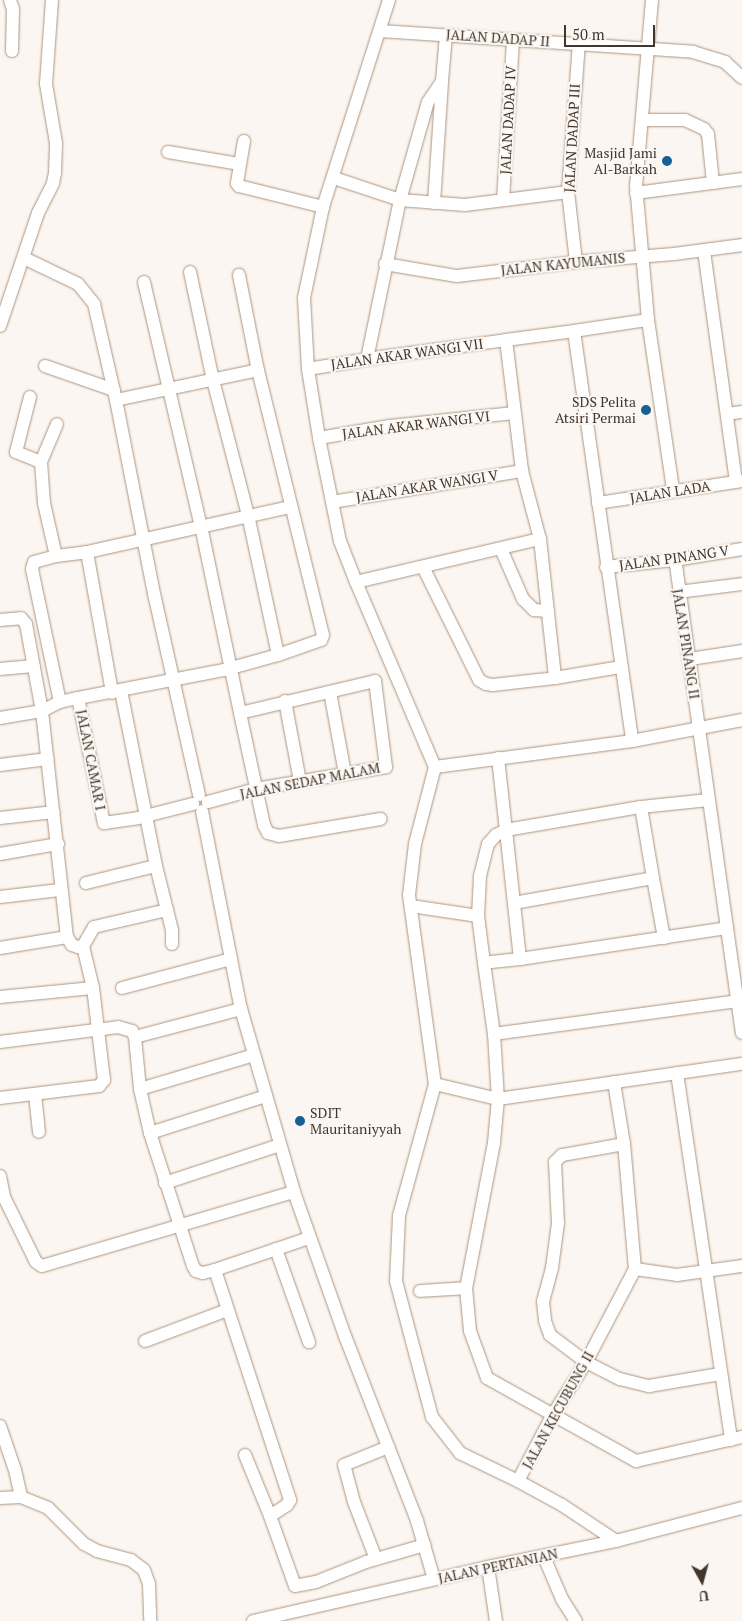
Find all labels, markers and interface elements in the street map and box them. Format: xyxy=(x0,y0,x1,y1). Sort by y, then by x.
scale bar xyxy=(567,15,658,47)
text: 50 m xyxy=(572,24,605,44)
street label: JALAN DADAP II xyxy=(445,26,551,50)
street label: JALAN DADAP IV xyxy=(497,65,519,175)
street label: JALAN DADAP III xyxy=(561,83,583,193)
place label: Masjid Jami Al-Barkah xyxy=(584,145,657,178)
marker: Masjid Jami Al-Barkah xyxy=(661,155,673,167)
street label: JALAN KAYUMANIS xyxy=(500,249,626,279)
street label: JALAN AKAR WANGI VII xyxy=(329,335,485,373)
place label: SDS Pelita Atsiri Permai xyxy=(555,394,636,427)
marker: SDS Pelita Atsiri Permai xyxy=(640,404,652,416)
street label: JALAN AKAR WANGI VI xyxy=(341,408,491,442)
street label: JALAN AKAR WANGI V xyxy=(354,466,500,506)
street label: JALAN LADA xyxy=(629,477,711,507)
street label: JALAN PINANG V xyxy=(618,542,730,574)
street label: JALAN PINANG II xyxy=(669,588,703,700)
street label: JALAN CAMAR I xyxy=(73,708,109,812)
street label: JALAN SEDAP MALAM xyxy=(238,759,382,803)
place label: SDIT Mauritaniyyah xyxy=(310,1105,401,1138)
marker: SDIT Mauritaniyyah xyxy=(294,1115,306,1127)
street label: JALAN KECUBUNG II xyxy=(519,1348,597,1472)
street label: JALAN PERTANIAN xyxy=(437,1545,559,1587)
north arrow xyxy=(677,1556,727,1606)
text: U xyxy=(698,1586,710,1606)

